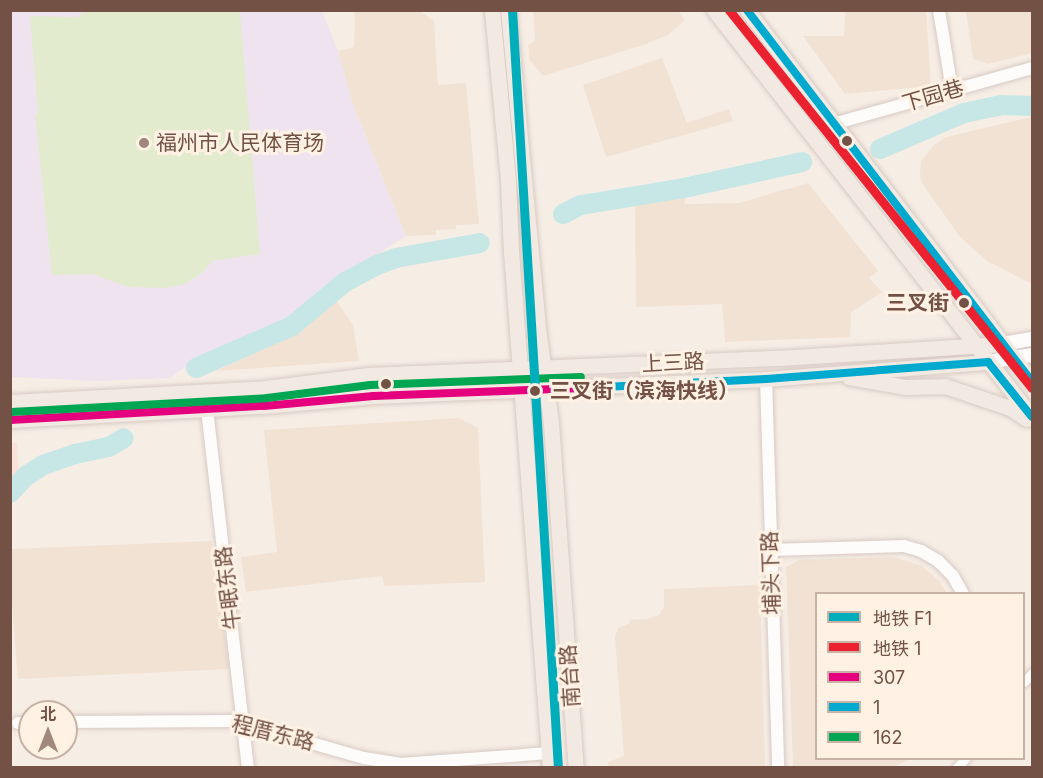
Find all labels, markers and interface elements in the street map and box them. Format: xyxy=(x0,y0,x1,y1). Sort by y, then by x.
street label: 下园巷 xyxy=(899,75,967,117)
place label: 福州市人民体育场 xyxy=(156,130,324,156)
unlabelled marker xyxy=(841,135,853,147)
marker: 福州市人民体育场 xyxy=(137,136,151,150)
place label: 三叉街 xyxy=(886,290,949,316)
marker: 三叉街 xyxy=(954,293,974,313)
street label: 上三路 xyxy=(641,349,705,377)
unlabelled marker xyxy=(380,378,392,390)
place label: 三叉街（滨海快线） xyxy=(550,378,739,404)
marker: 三叉街（滨海快线） xyxy=(525,381,545,401)
street label: 埔头下路 xyxy=(757,531,785,615)
street label: 牛眠东路 xyxy=(210,545,246,631)
legend xyxy=(815,592,1025,760)
text: 地铁 F1 xyxy=(873,608,932,629)
text: 地铁 1 xyxy=(873,638,921,659)
street label: 南台路 xyxy=(555,644,585,708)
text: 307 xyxy=(873,667,905,688)
text: 1 xyxy=(873,697,880,718)
north arrow xyxy=(18,700,78,760)
text: 北 xyxy=(40,704,56,724)
street label: 程厝东路 xyxy=(229,711,317,755)
text: 162 xyxy=(873,727,902,748)

